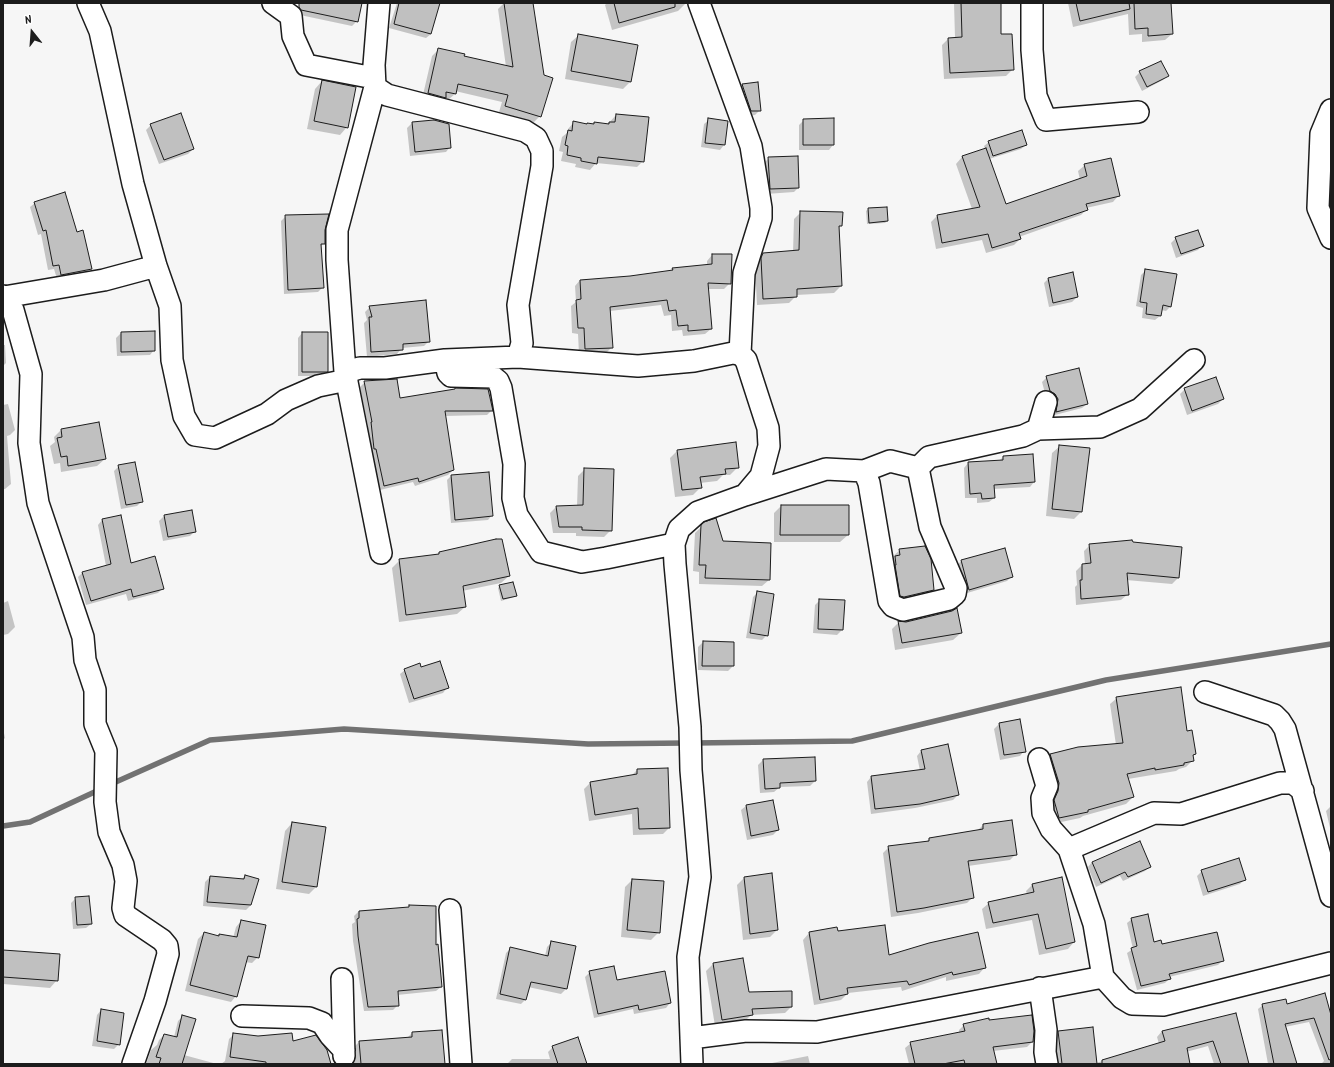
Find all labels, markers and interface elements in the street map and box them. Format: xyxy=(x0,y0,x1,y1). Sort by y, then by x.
text: N xyxy=(23,11,34,30)
north arrow xyxy=(12,12,52,52)

